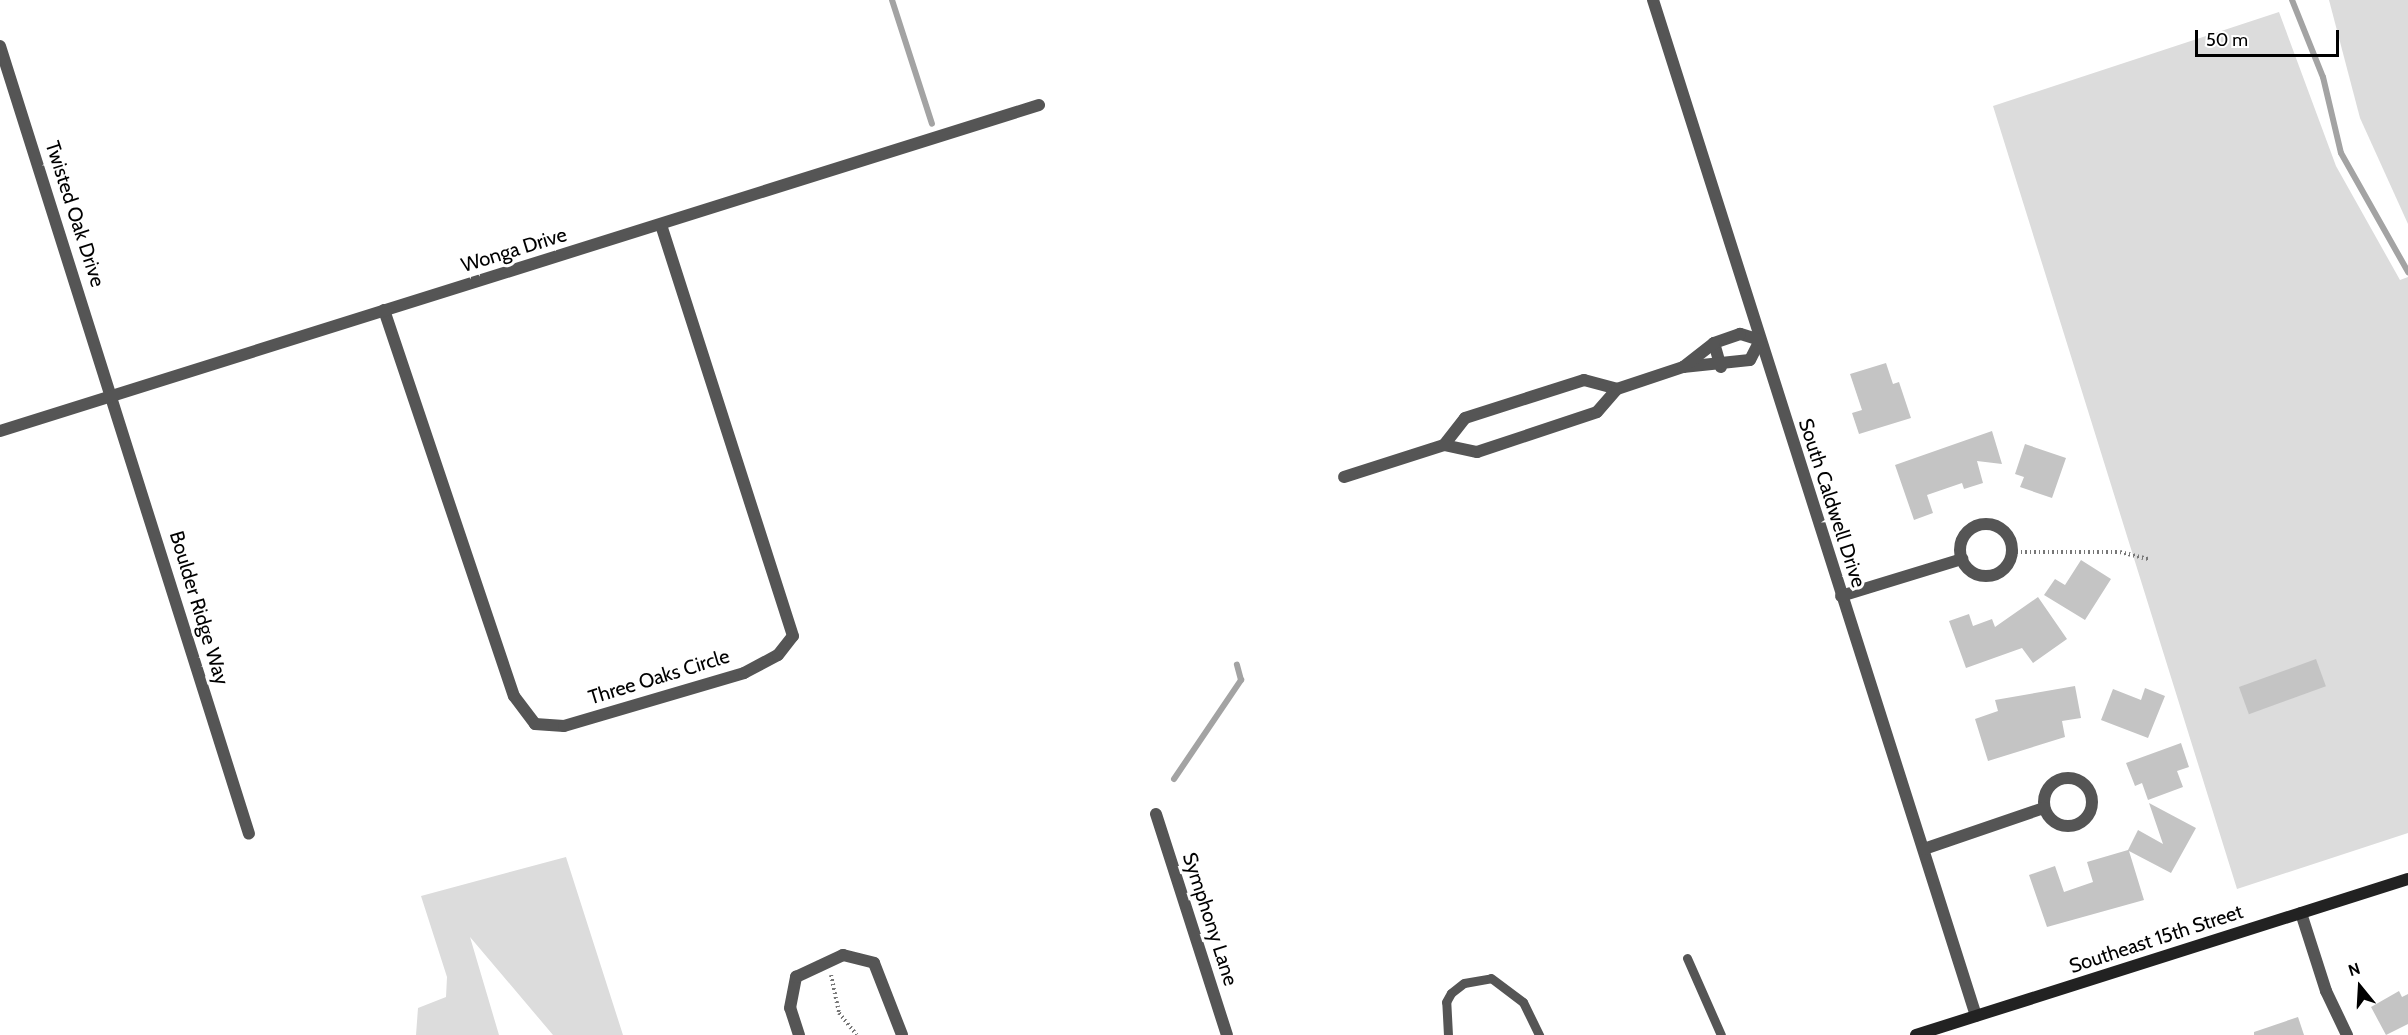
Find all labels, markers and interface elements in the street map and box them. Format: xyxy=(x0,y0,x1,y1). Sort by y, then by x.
scale bar xyxy=(2198,18,2342,56)
text: 50 m xyxy=(2206,29,2248,51)
street label: Twisted Oak Drive xyxy=(40,138,110,290)
street label: Wonga Drive xyxy=(458,223,570,277)
street label: South Caldwell Drive xyxy=(1793,415,1871,591)
street label: Boulder Ridge Way xyxy=(164,528,234,688)
street label: Three Oaks Circle xyxy=(586,644,732,710)
street label: Symphony Lane xyxy=(1177,849,1243,989)
street label: Southeast 15th Street xyxy=(2066,900,2246,978)
north arrow xyxy=(2330,957,2390,1017)
text: N xyxy=(2346,959,2363,980)

